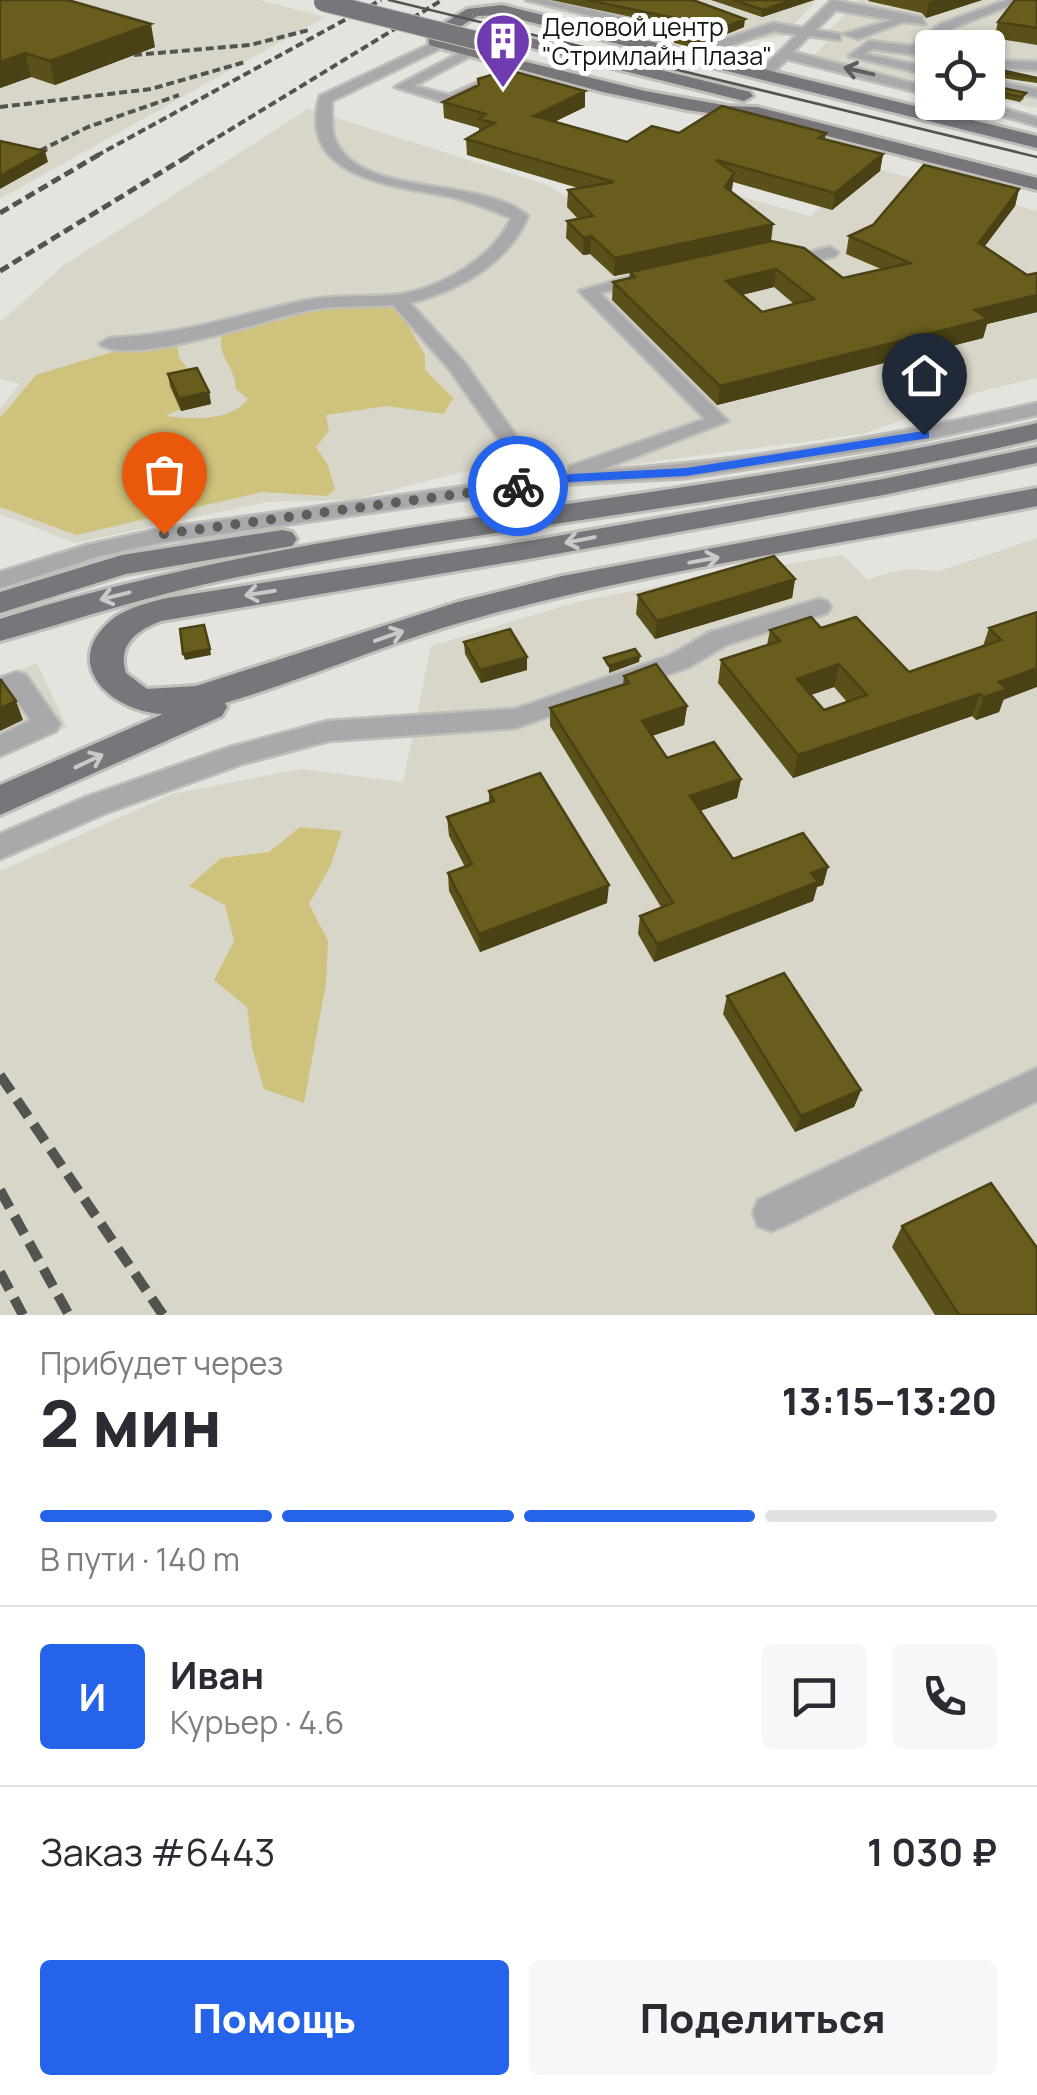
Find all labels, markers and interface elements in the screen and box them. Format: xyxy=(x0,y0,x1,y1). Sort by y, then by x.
place label: Деловой центр "Стримлайн Плаза" xyxy=(542,9,772,73)
building icon: Деловой центр "Стримлайн Плаза" xyxy=(473,11,533,90)
map controls xyxy=(915,30,1005,120)
button: locate xyxy=(915,30,1005,120)
one-way arrow xyxy=(844,61,876,79)
pin xyxy=(882,333,967,436)
icon: home xyxy=(897,348,952,403)
pin xyxy=(122,432,207,535)
courier xyxy=(468,436,568,536)
icon: bag xyxy=(137,447,192,502)
icon: bike xyxy=(491,459,546,514)
one-way arrow xyxy=(564,531,597,550)
one-way arrow xyxy=(687,550,720,569)
one-way arrow xyxy=(244,584,276,603)
one-way arrow xyxy=(100,588,131,607)
one-way arrow xyxy=(372,626,404,644)
one-way arrow xyxy=(73,750,103,769)
text: Прибудет через xyxy=(40,1341,283,1385)
text: 13:15–13:20 xyxy=(782,1374,997,1426)
text: 2 мин xyxy=(40,1378,222,1467)
text: В пути · 140 m xyxy=(40,1537,240,1581)
button: chat xyxy=(762,1644,867,1749)
button: phone xyxy=(892,1644,997,1749)
text: Иван xyxy=(170,1648,264,1700)
text: И xyxy=(79,1670,106,1722)
text: Курьер · 4.6 xyxy=(170,1700,344,1744)
text: Заказ #6443 xyxy=(40,1825,275,1877)
text: 1 030 ₽ xyxy=(867,1825,997,1877)
button: Помощь xyxy=(40,1960,509,2075)
button: Поделиться xyxy=(529,1960,997,2075)

